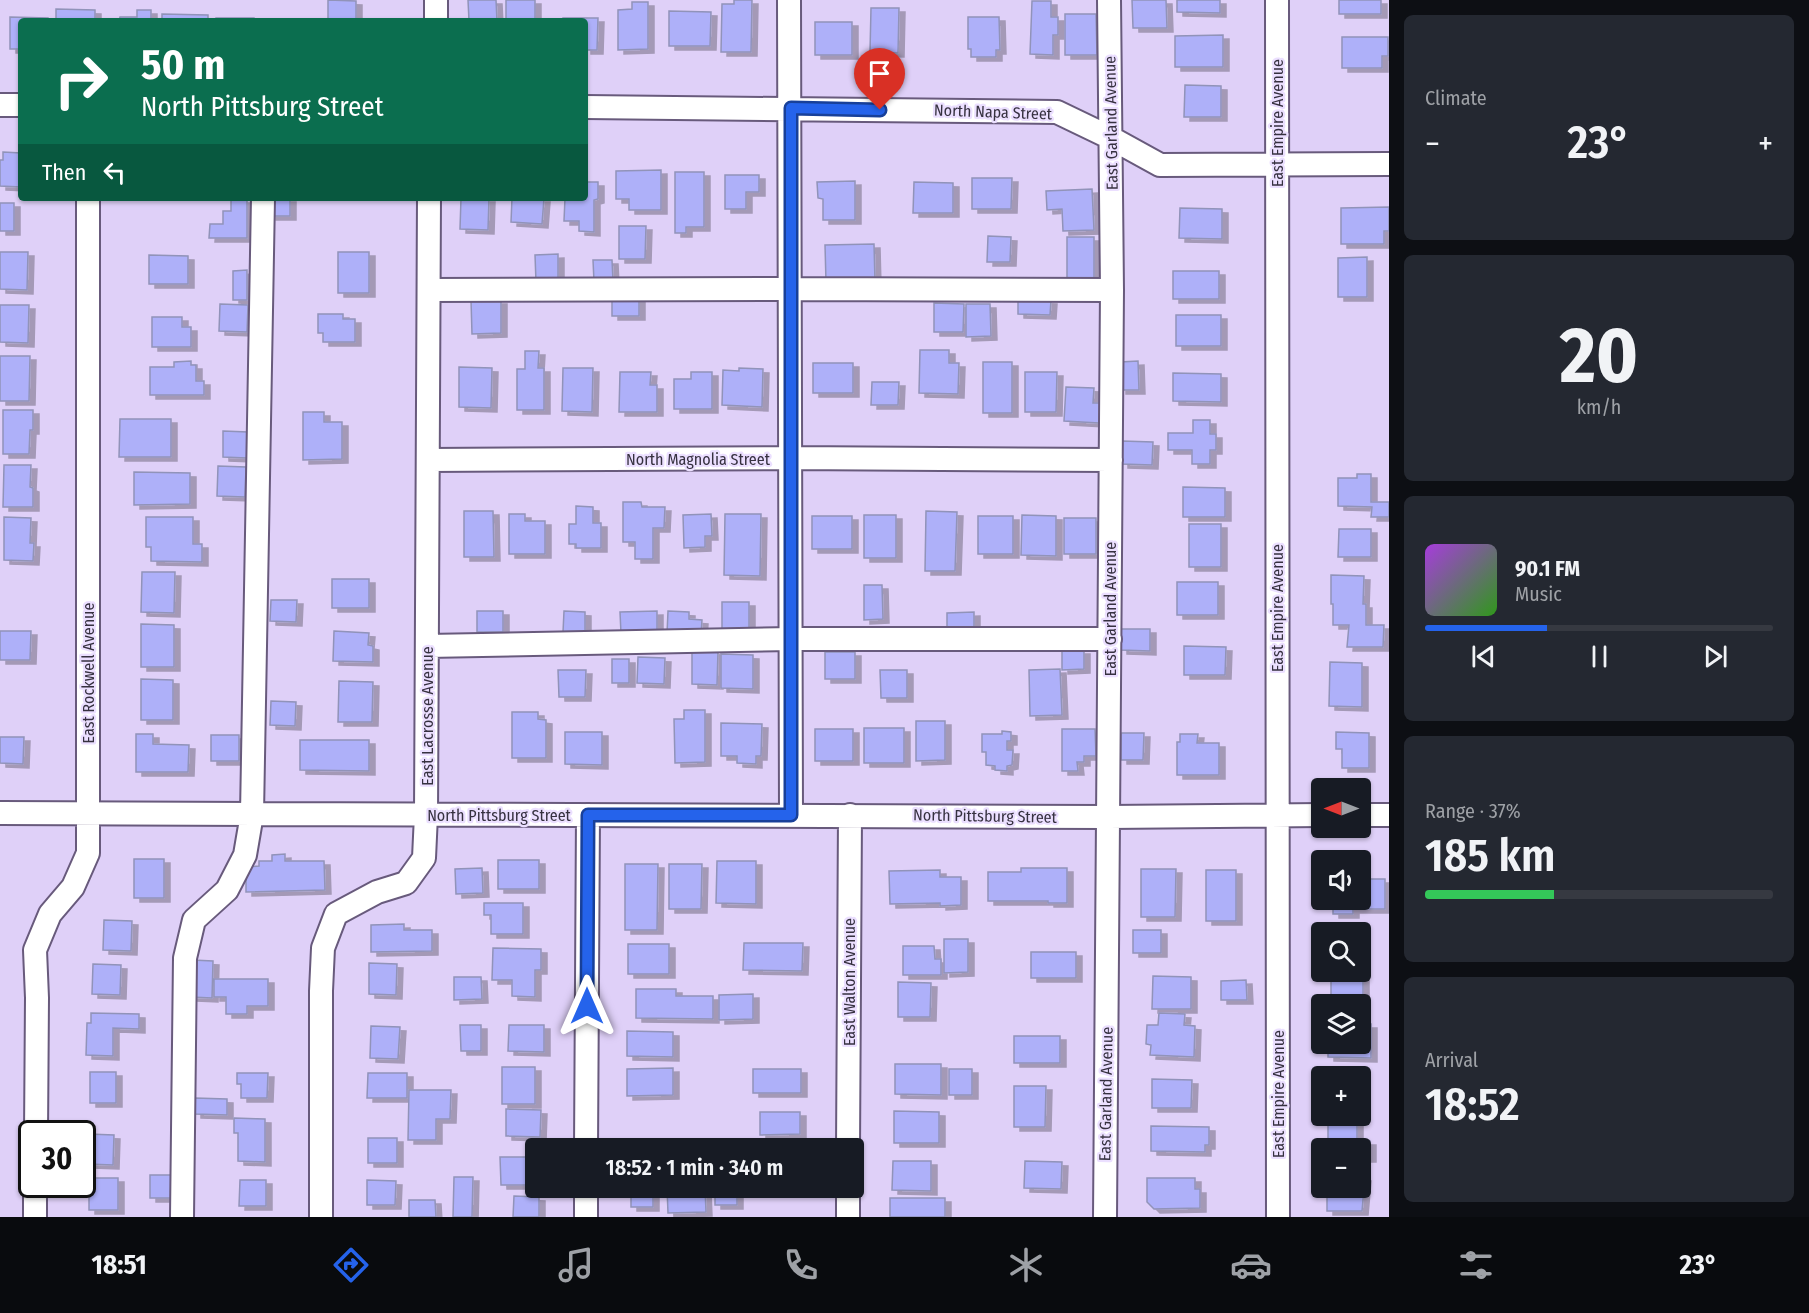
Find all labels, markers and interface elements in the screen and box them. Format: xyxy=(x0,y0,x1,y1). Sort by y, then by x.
text: 50 m xyxy=(141,40,225,90)
icon: right xyxy=(42,42,120,120)
pin xyxy=(854,48,905,110)
street label: East Garland Avenue xyxy=(1100,56,1122,190)
icon: arrive xyxy=(863,57,896,90)
street label: East Empire Avenue xyxy=(1268,59,1287,187)
text: Climate xyxy=(1425,86,1487,110)
text: North Pittsburg Street xyxy=(141,91,384,123)
street label: North Napa Street xyxy=(934,100,1053,124)
text: 23° xyxy=(1568,116,1630,170)
text: − xyxy=(1425,124,1440,164)
text: + xyxy=(1758,124,1773,164)
icon: left xyxy=(98,156,131,189)
text: Then xyxy=(42,159,86,186)
text: 20 xyxy=(1560,309,1638,403)
text: km/h xyxy=(1577,395,1621,419)
street label: North Magnolia Street xyxy=(626,450,771,469)
street label: East Garland Avenue xyxy=(1101,542,1120,676)
street label: East Empire Avenue xyxy=(1268,544,1287,672)
text: 90.1 FM xyxy=(1515,555,1580,582)
text: Music xyxy=(1515,582,1562,606)
street label: East Rockwell Avenue xyxy=(79,603,98,743)
icon: previous xyxy=(1467,640,1500,673)
icon: pause xyxy=(1583,640,1616,673)
icon: next xyxy=(1699,640,1732,673)
street label: East Lacrosse Avenue xyxy=(418,646,437,786)
north arrow xyxy=(1311,778,1371,838)
map controls xyxy=(1311,778,1371,1198)
text: Range · 37% xyxy=(1425,799,1521,823)
street label: North Pittsburg Street xyxy=(913,805,1058,827)
street label: North Pittsburg Street xyxy=(427,806,572,825)
text: 185 km xyxy=(1425,829,1555,883)
button: sound xyxy=(1311,850,1371,910)
street label: East Walton Avenue xyxy=(840,918,859,1046)
button: search xyxy=(1311,922,1371,982)
position arrow xyxy=(555,974,619,1038)
button: layers xyxy=(1311,994,1371,1054)
street label: East Garland Avenue xyxy=(1095,1027,1117,1161)
street label: East Empire Avenue xyxy=(1269,1030,1288,1158)
text: Arrival xyxy=(1425,1048,1478,1072)
button: + xyxy=(1311,1066,1371,1126)
text: 18:52 xyxy=(1425,1078,1520,1132)
speed limit sign: 30 xyxy=(18,1120,96,1198)
button: − xyxy=(1311,1138,1371,1198)
text: 18:52 · 1 min · 340 m xyxy=(606,1154,783,1181)
icon: directions xyxy=(330,1244,372,1286)
icon: music xyxy=(555,1244,597,1286)
icon: phone xyxy=(780,1244,822,1286)
icon: climate xyxy=(1005,1244,1047,1286)
icon: car xyxy=(1230,1244,1272,1286)
icon: filters xyxy=(1455,1244,1497,1286)
text: 18:51 xyxy=(91,1249,147,1281)
text: 23° xyxy=(1680,1249,1717,1281)

